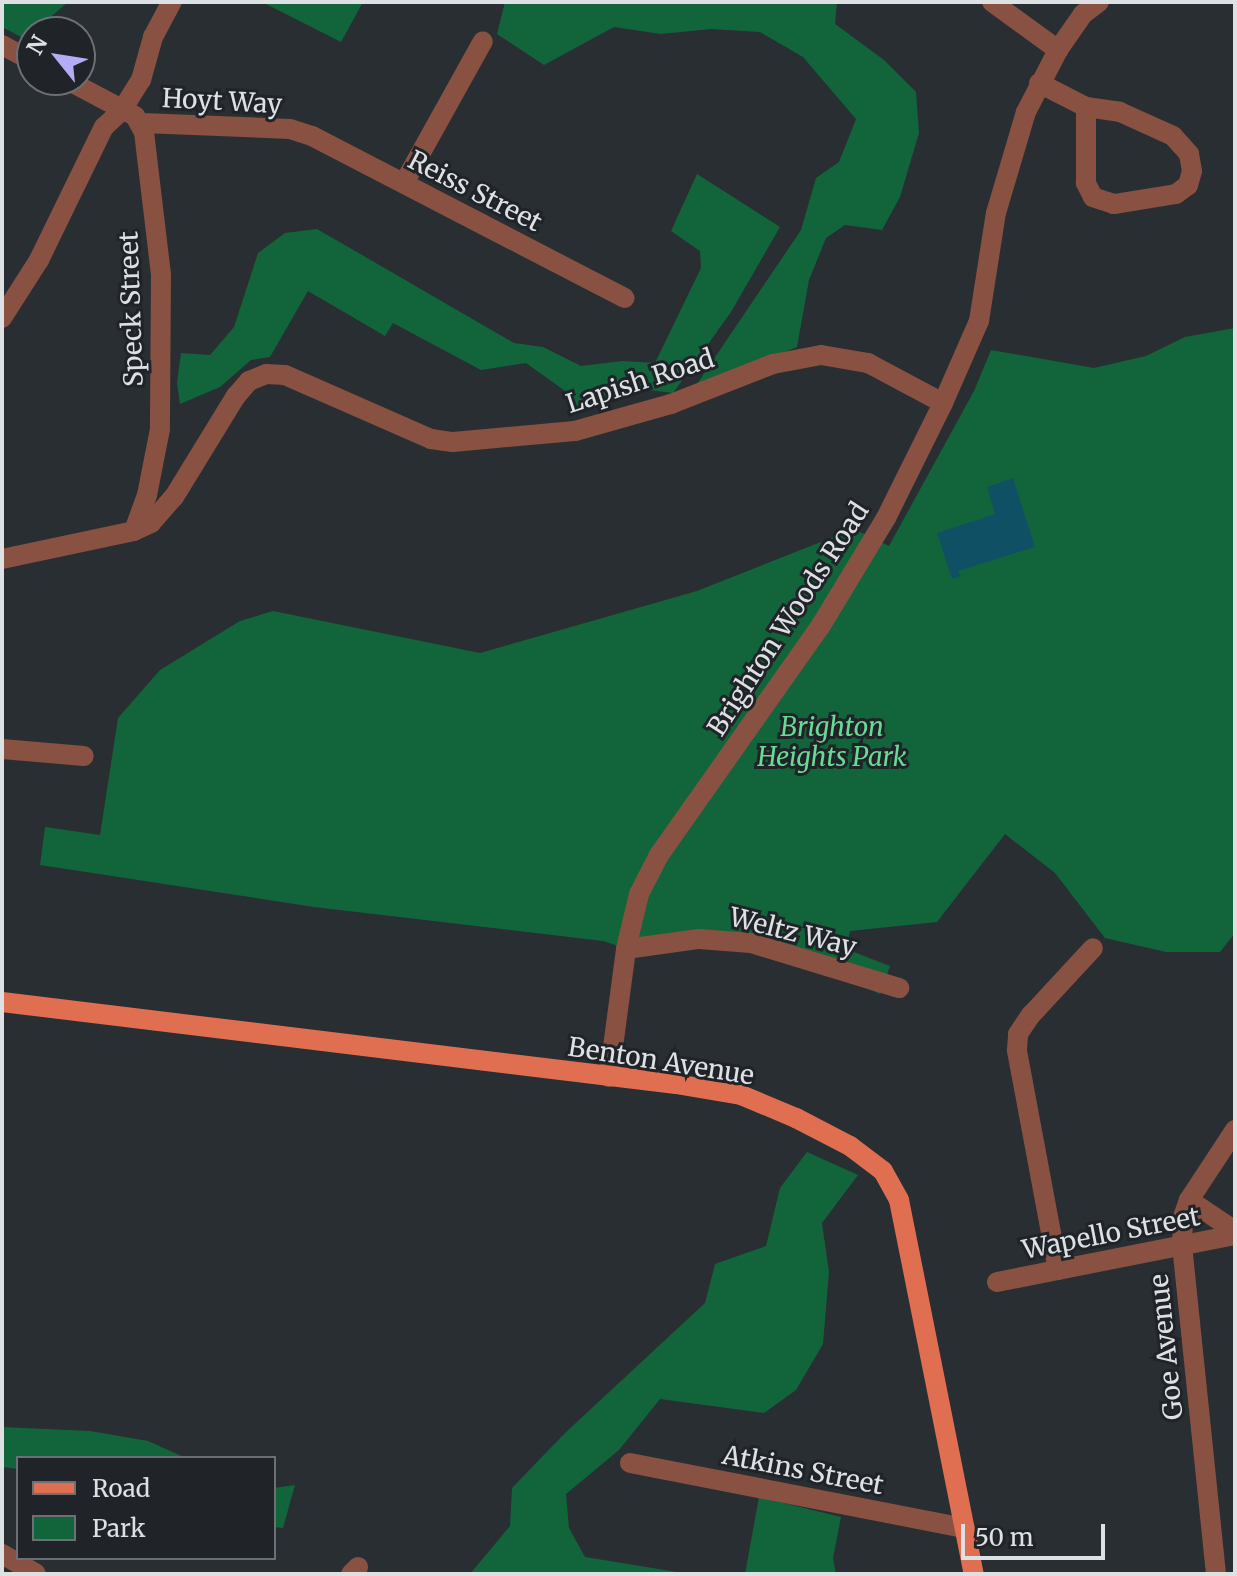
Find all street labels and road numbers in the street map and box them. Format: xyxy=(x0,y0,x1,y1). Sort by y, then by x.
street label: Hoyt Way xyxy=(161,82,283,120)
street label: Reiss Street xyxy=(403,144,547,238)
street label: Speck Street xyxy=(113,231,149,387)
street label: Lapish Road xyxy=(562,342,718,420)
street label: Brighton Woods Road xyxy=(701,497,875,741)
street label: Weltz Way xyxy=(726,901,860,963)
street label: Benton Avenue xyxy=(566,1031,756,1091)
street label: Wapello Street xyxy=(1019,1200,1203,1266)
street label: Goe Avenue xyxy=(1143,1273,1189,1421)
street label: Atkins Street xyxy=(720,1439,886,1501)

